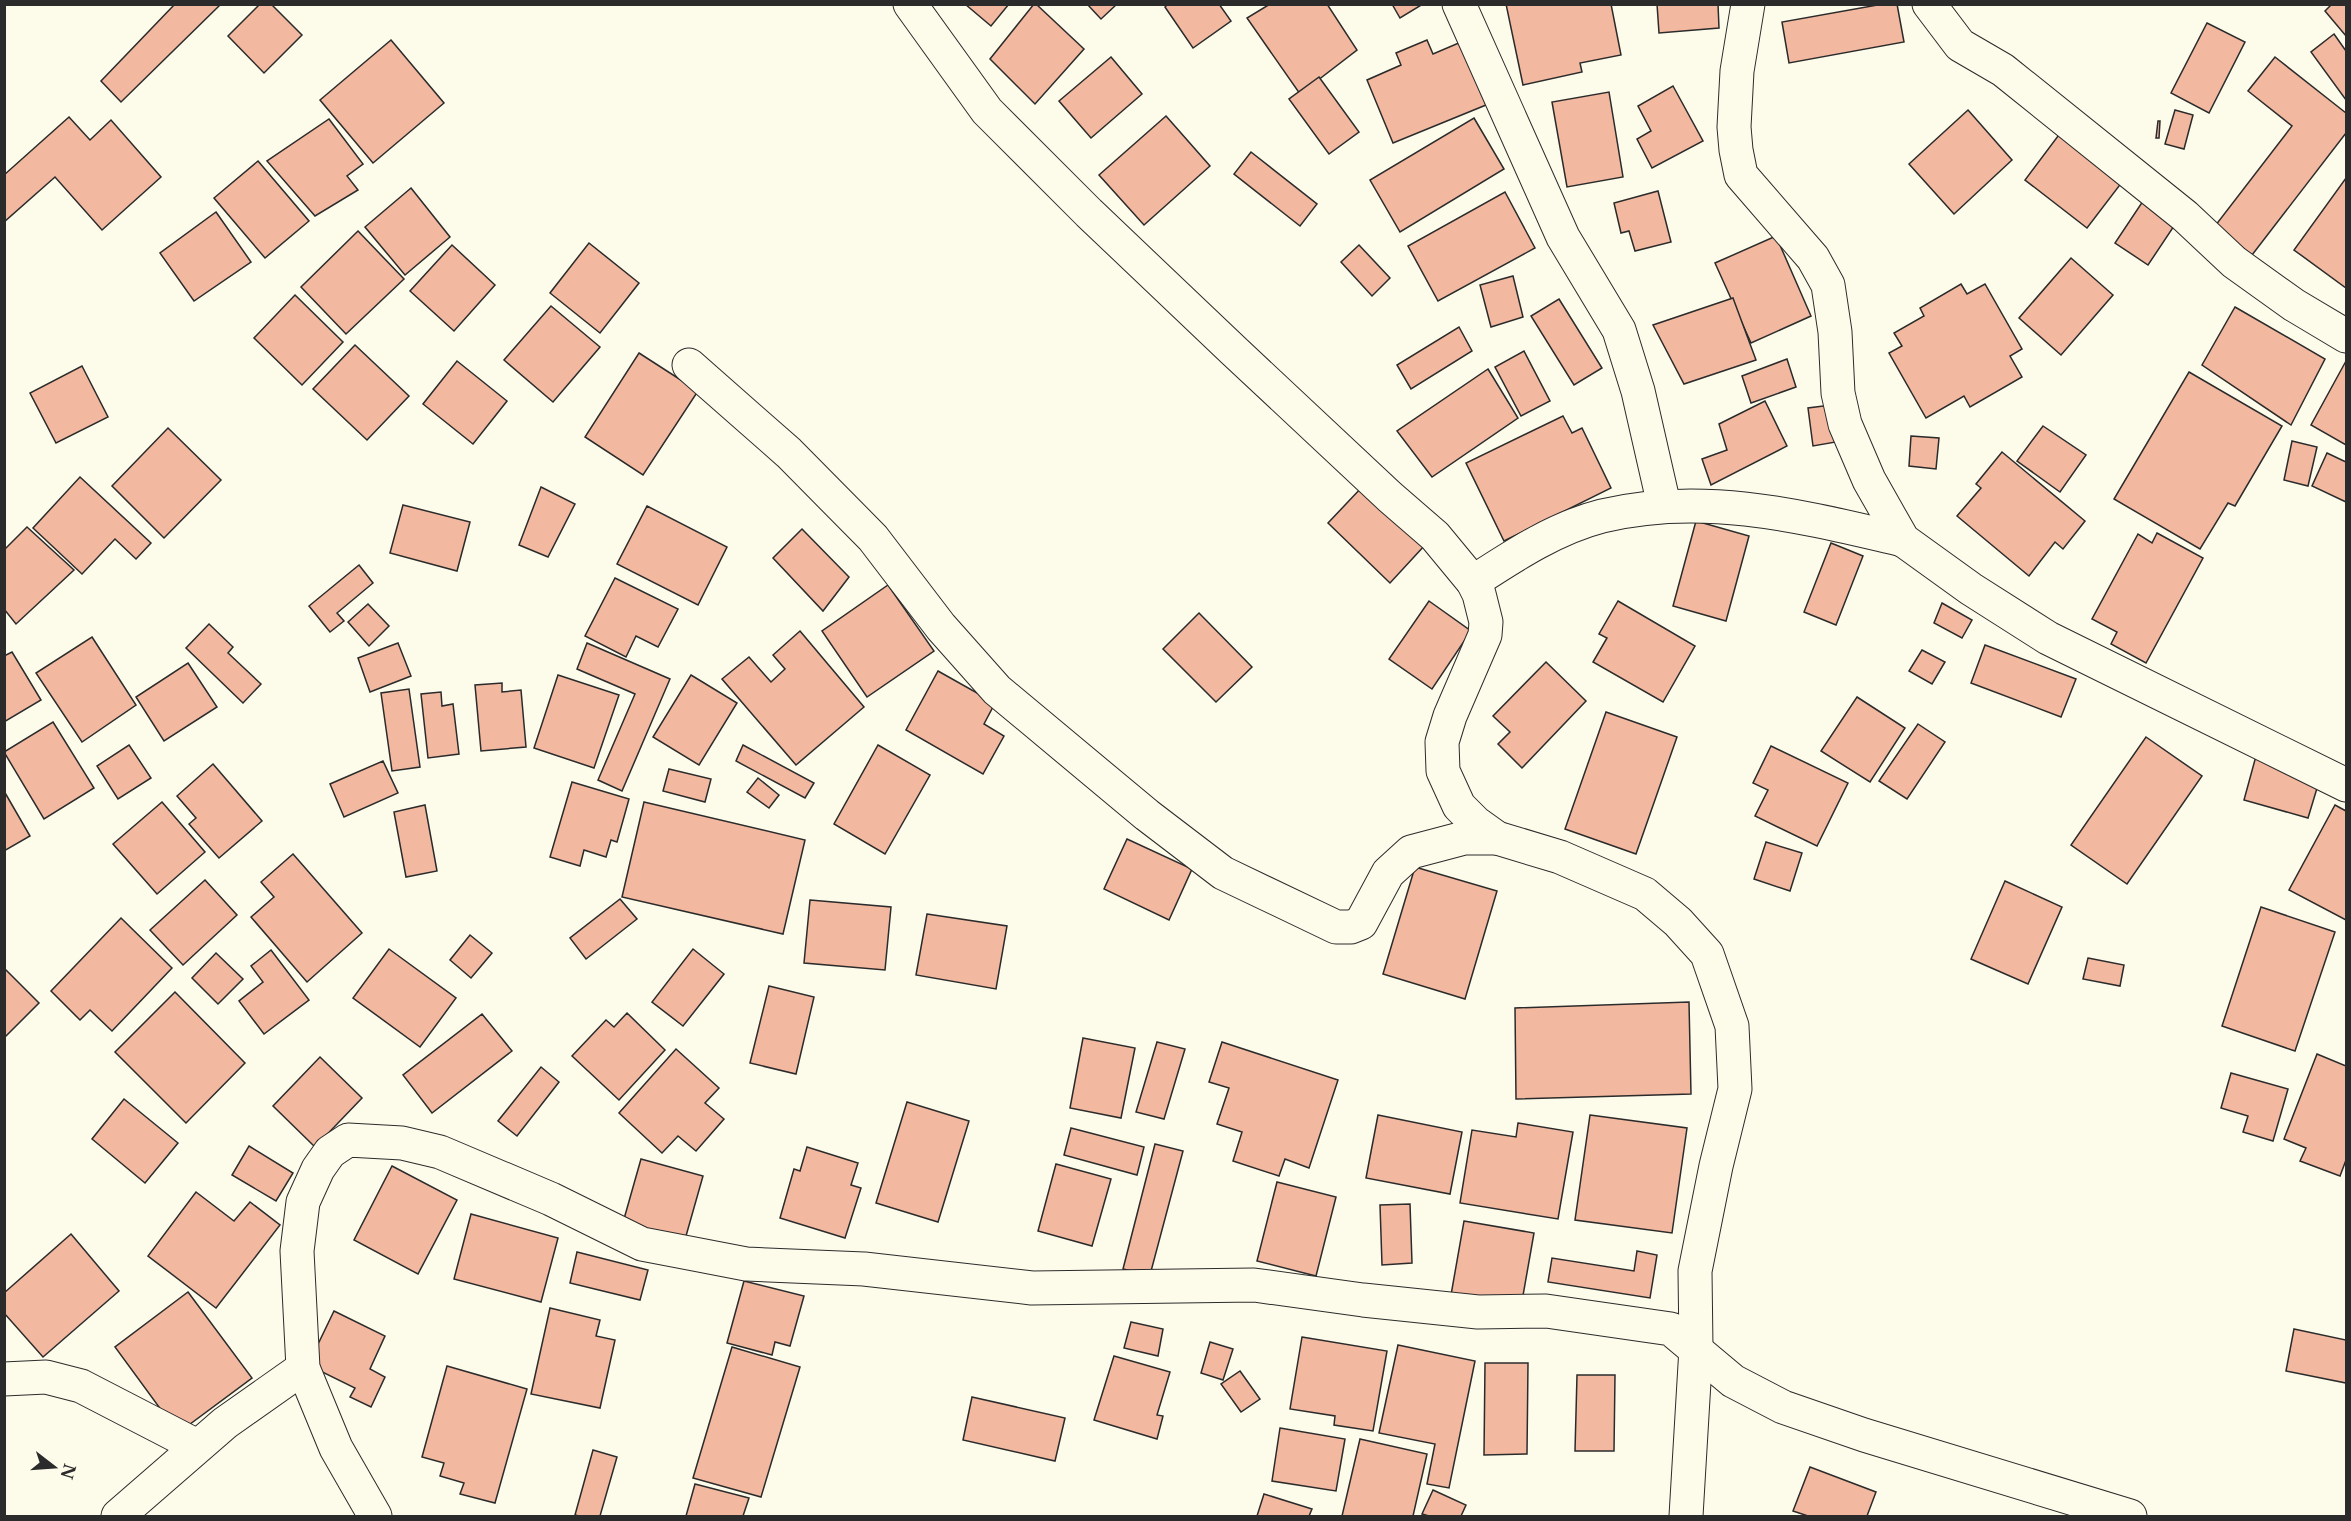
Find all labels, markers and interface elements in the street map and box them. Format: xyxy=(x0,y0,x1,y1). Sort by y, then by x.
north arrow xyxy=(24,1437,84,1497)
text: N xyxy=(57,1461,80,1482)

